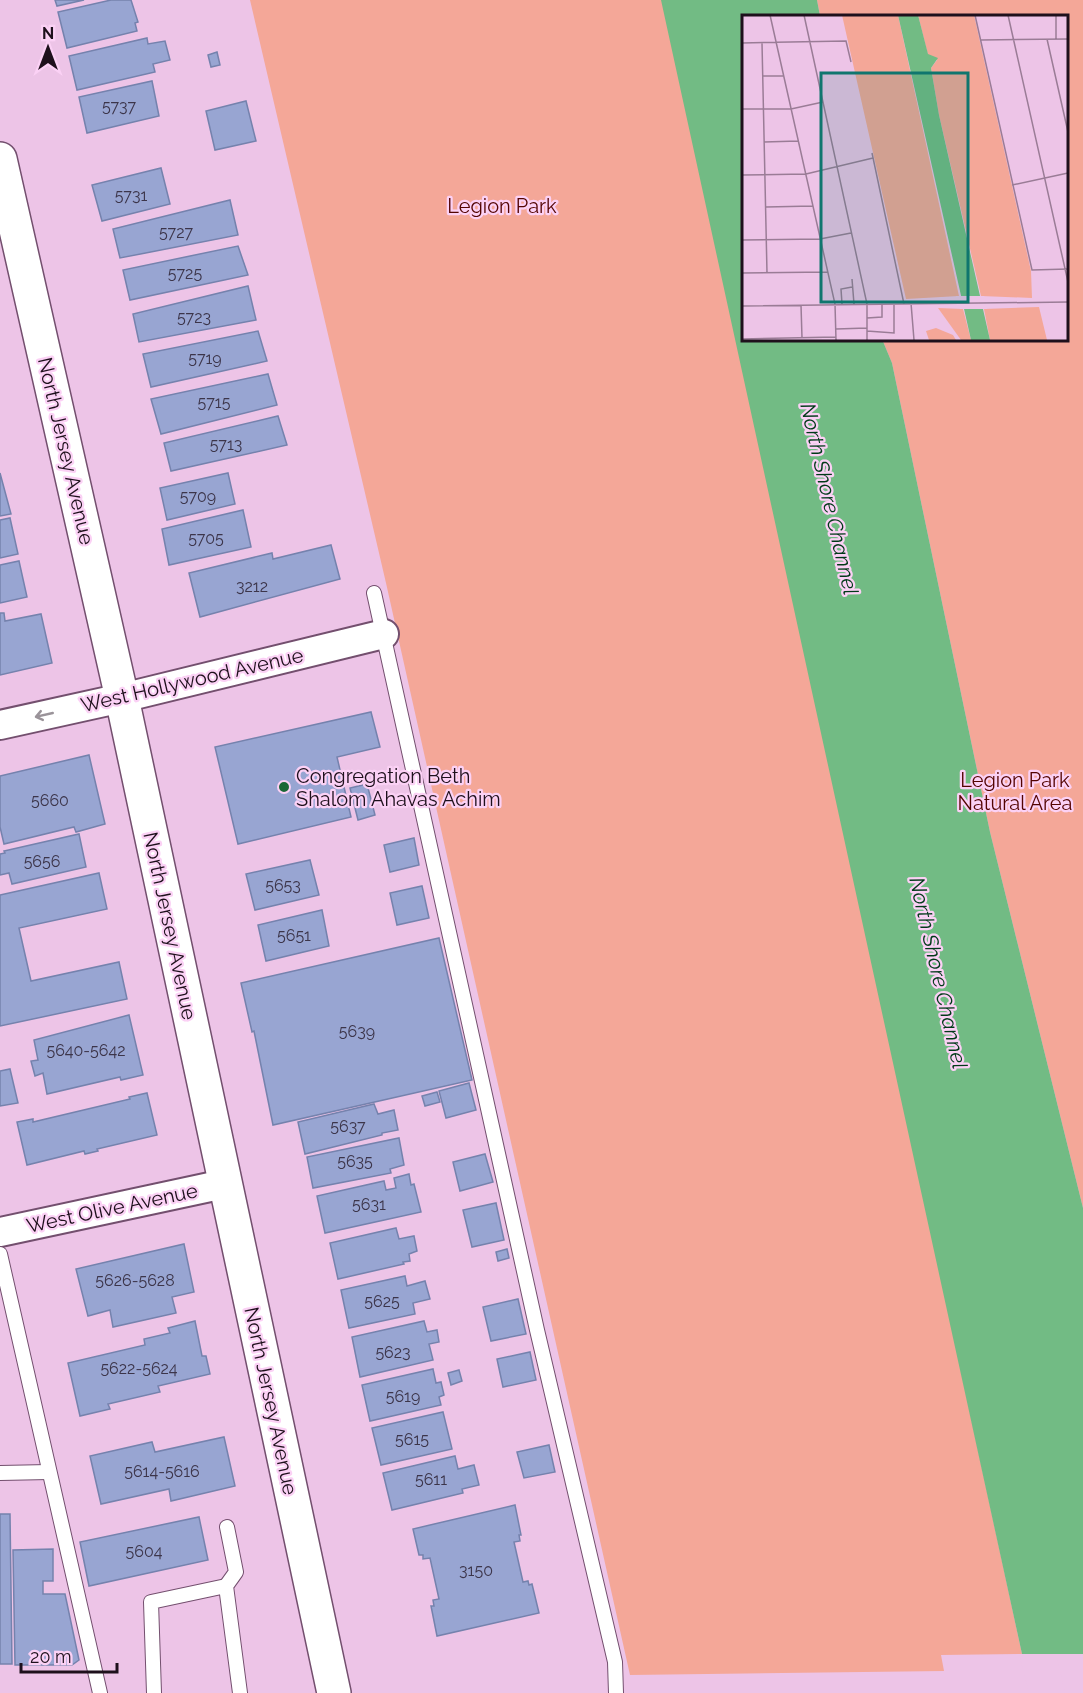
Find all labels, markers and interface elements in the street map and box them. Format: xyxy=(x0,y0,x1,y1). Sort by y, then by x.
inset map xyxy=(742,15,1068,340)
north arrow xyxy=(18,18,78,78)
text: N xyxy=(42,24,54,43)
house number: 5737 xyxy=(102,97,137,116)
house number: 5731 xyxy=(115,186,147,205)
park label: Legion Park xyxy=(447,194,557,218)
house number: 5727 xyxy=(159,223,194,242)
house number: 5725 xyxy=(168,264,202,283)
house number: 5723 xyxy=(177,308,211,327)
house number: 5719 xyxy=(188,349,222,368)
street label: North Jersey Avenue xyxy=(33,355,99,547)
house number: 5715 xyxy=(198,393,231,412)
water label: North Shore Channel xyxy=(795,401,864,597)
house number: 5713 xyxy=(210,435,242,454)
house number: 5709 xyxy=(180,487,216,506)
house number: 5705 xyxy=(188,529,224,548)
house number: 3212 xyxy=(236,577,268,596)
street label: West Hollywood Avenue xyxy=(78,643,306,717)
one-way arrow xyxy=(35,709,54,721)
place label: Congregation Beth Shalom Ahavas Achim xyxy=(296,764,501,811)
park label: Legion Park Natural Area xyxy=(958,768,1072,815)
marker: Congregation Beth Shalom Ahavas Achim xyxy=(277,780,291,794)
house number: 5660 xyxy=(31,791,69,810)
street label: North Jersey Avenue xyxy=(138,830,202,1022)
house number: 5656 xyxy=(24,852,60,871)
water label: North Shore Channel xyxy=(904,875,973,1071)
house number: 5653 xyxy=(265,876,301,895)
house number: 5651 xyxy=(277,926,311,945)
house number: 5639 xyxy=(339,1022,375,1041)
house number: 5640-5642 xyxy=(46,1041,126,1060)
house number: 5637 xyxy=(330,1117,366,1136)
house number: 5635 xyxy=(337,1152,373,1171)
street label: West Olive Avenue xyxy=(24,1178,200,1238)
house number: 5631 xyxy=(352,1195,386,1214)
house number: 5626-5628 xyxy=(95,1271,175,1290)
house number: 5625 xyxy=(364,1292,400,1311)
street label: North Jersey Avenue xyxy=(239,1305,303,1497)
house number: 5623 xyxy=(375,1343,411,1362)
house number: 5622-5624 xyxy=(100,1359,178,1378)
house number: 5619 xyxy=(386,1387,420,1406)
house number: 5615 xyxy=(395,1430,429,1449)
house number: 5614-5616 xyxy=(124,1462,200,1481)
house number: 5611 xyxy=(415,1470,447,1489)
house number: 5604 xyxy=(126,1542,163,1561)
house number: 3150 xyxy=(459,1561,493,1580)
scale bar xyxy=(21,1636,117,1674)
text: 20 m xyxy=(30,1646,72,1667)

